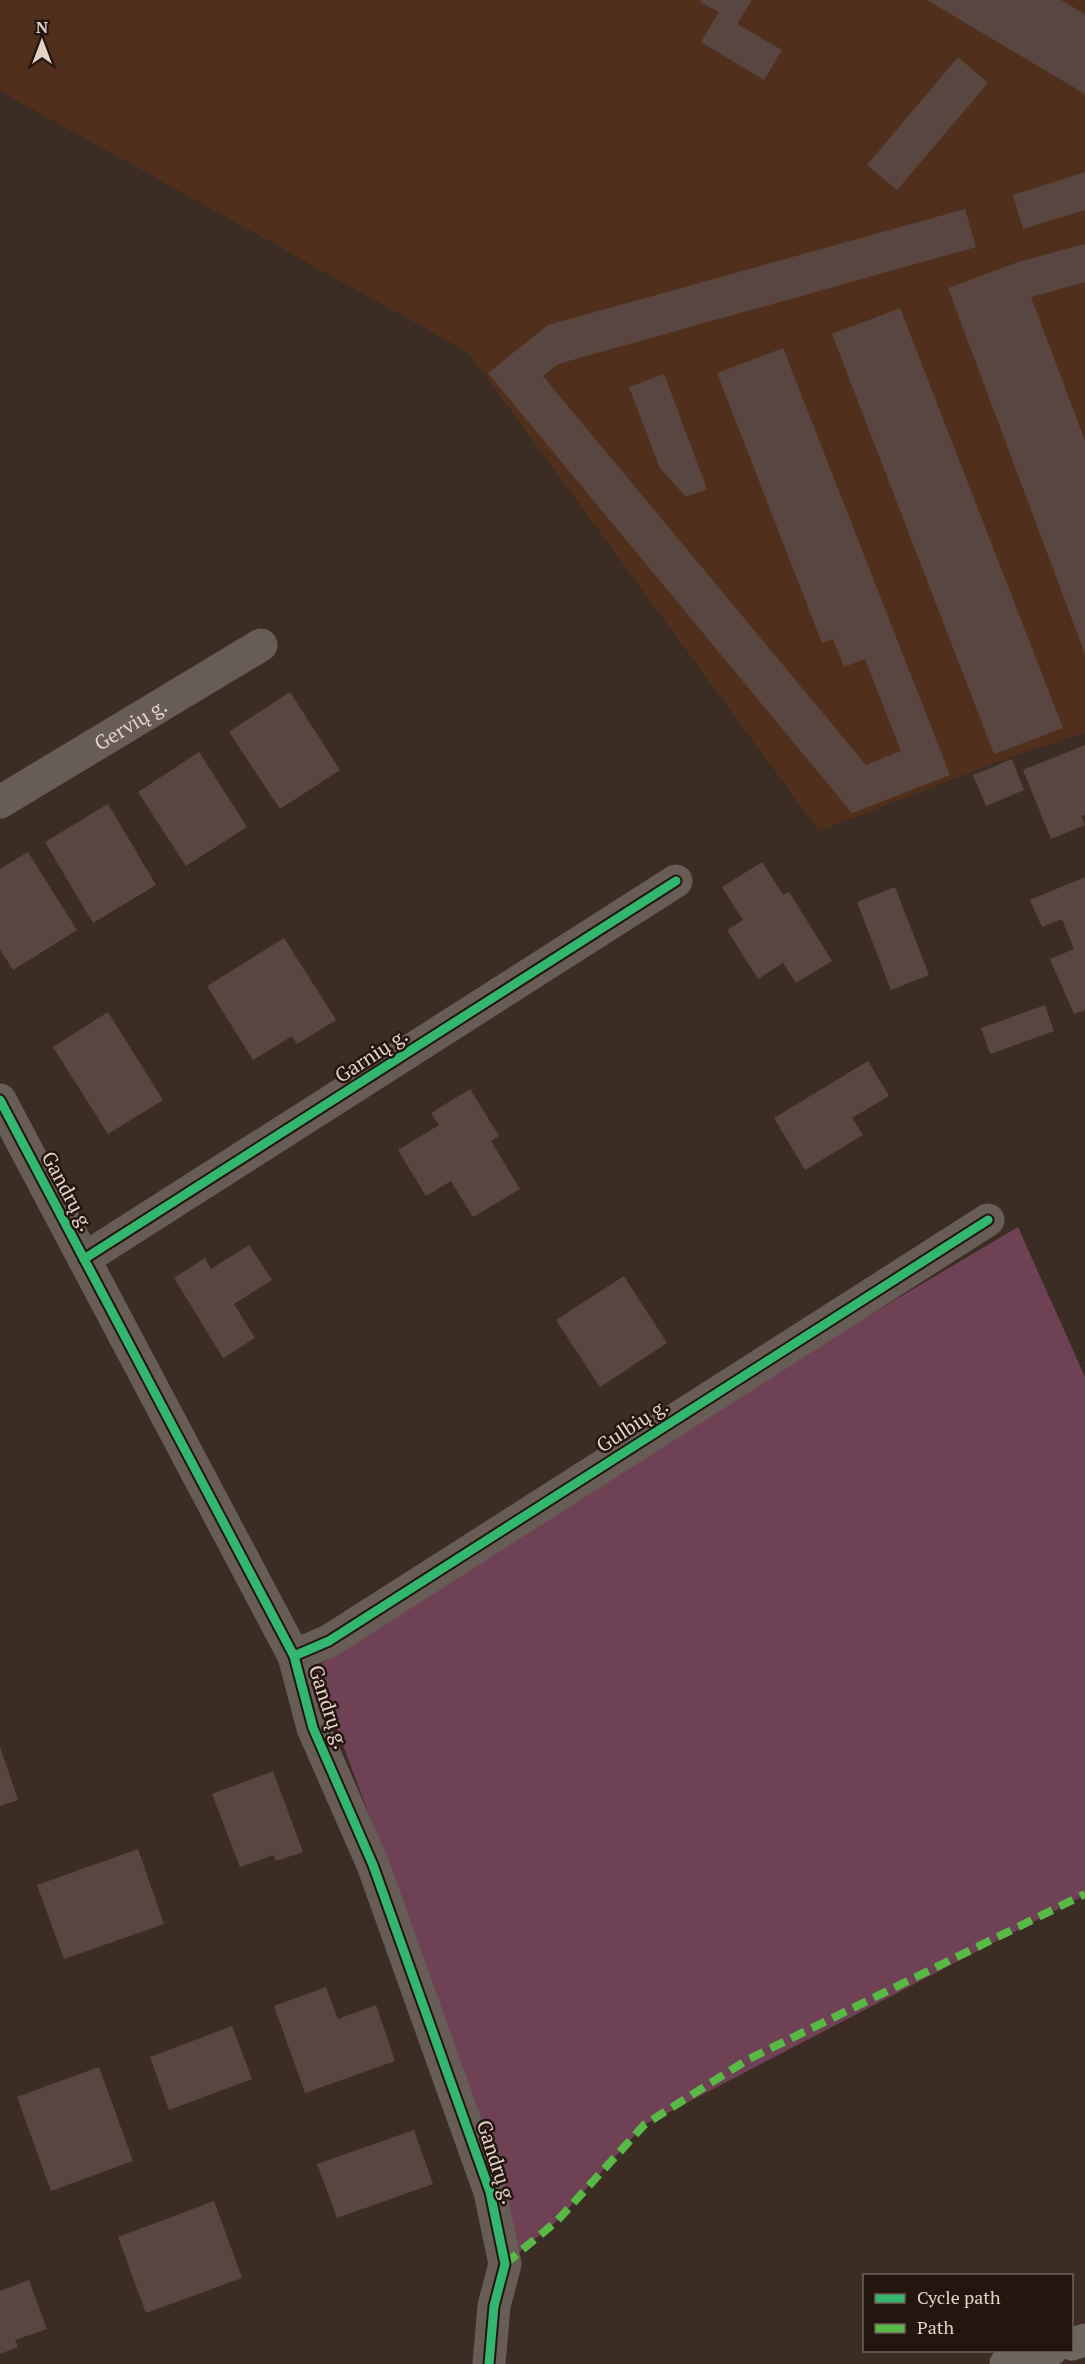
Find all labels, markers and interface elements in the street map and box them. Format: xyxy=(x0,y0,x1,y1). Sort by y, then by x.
north arrow xyxy=(12,12,72,72)
text: N xyxy=(36,16,48,38)
street label: Gervių g. xyxy=(89,691,172,756)
street label: Garnių g. xyxy=(329,1021,413,1089)
street label: Gandrų g. xyxy=(36,1146,100,1236)
street label: Gulbių g. xyxy=(591,1392,673,1458)
street label: Gandrų g. xyxy=(303,1661,355,1753)
street label: Gandrų g. xyxy=(471,2116,523,2208)
legend xyxy=(863,2274,1073,2352)
text: Cycle path xyxy=(917,2285,1001,2309)
text: Path xyxy=(917,2315,954,2339)

